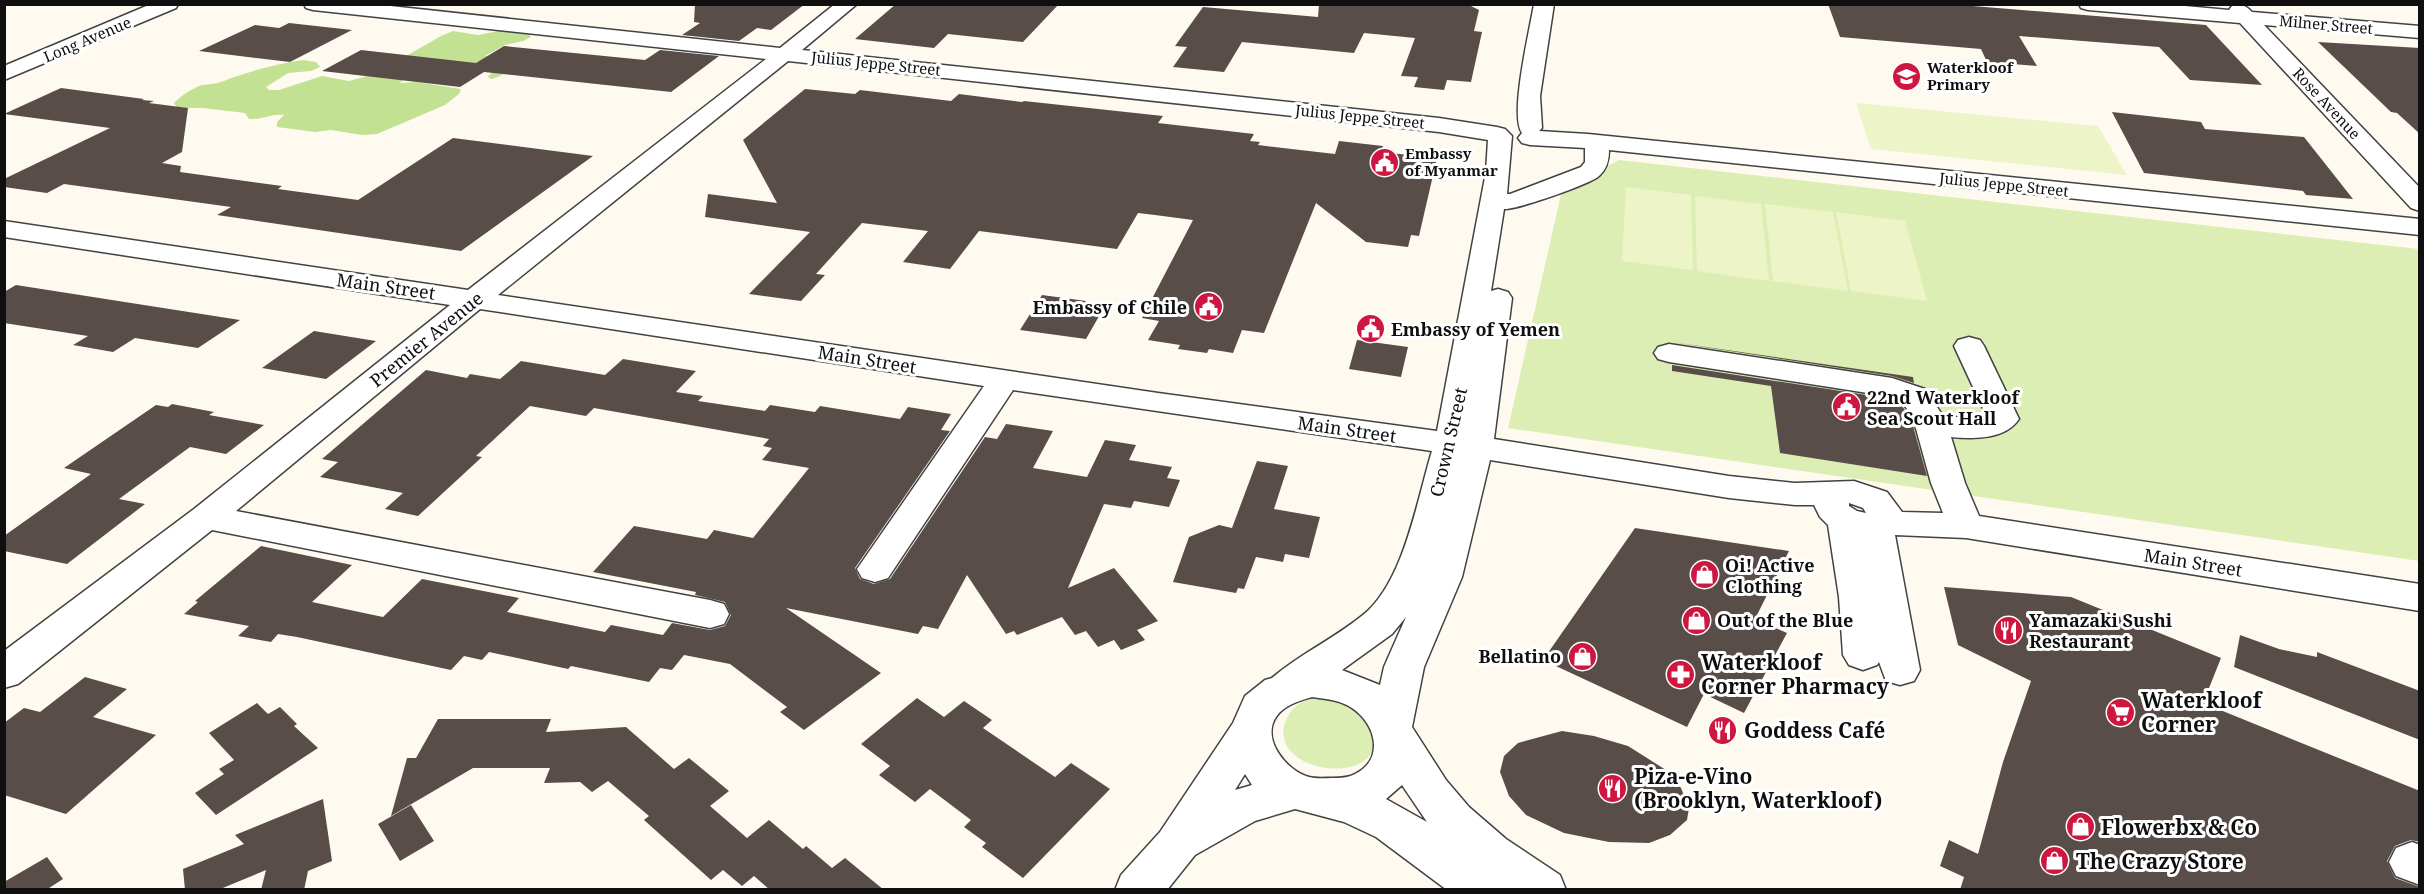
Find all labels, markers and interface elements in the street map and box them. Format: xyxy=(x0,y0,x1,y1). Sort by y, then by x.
street label: Milner Street xyxy=(2278,10,2374,38)
street label: Long Avenue xyxy=(40,12,134,66)
street label: Julius Jeppe Street xyxy=(809,46,942,80)
place label: Waterkloof Primary xyxy=(1927,57,2015,94)
school or university icon: Waterkloof Primary xyxy=(1890,60,1922,92)
street label: Rose Avenue xyxy=(2289,63,2365,143)
street label: Julius Jeppe Street xyxy=(1293,99,1426,133)
place label: Embassy of Myanmar xyxy=(1405,143,1498,180)
public building icon: Embassy of Myanmar xyxy=(1368,146,1400,178)
street label: Julius Jeppe Street xyxy=(1937,167,2070,201)
street label: Main Street xyxy=(335,267,437,305)
street label: Premier Avenue xyxy=(364,286,488,392)
public building icon: Embassy of Chile xyxy=(1192,291,1224,323)
place label: Embassy of Chile xyxy=(1033,295,1187,319)
public building icon: Embassy of Yemen xyxy=(1354,313,1386,345)
place label: Embassy of Yemen xyxy=(1391,317,1560,341)
street label: Main Street xyxy=(816,339,918,379)
street label: Crown Street xyxy=(1424,385,1472,499)
place label: 22nd Waterkloof Sea Scout Hall xyxy=(1867,385,2020,430)
public building icon: 22nd Waterkloof Sea Scout Hall xyxy=(1830,391,1862,423)
street label: Main Street xyxy=(1296,410,1398,448)
street label: Main Street xyxy=(2142,542,2244,582)
place label: Oi! Active Clothing xyxy=(1725,553,1815,598)
shop icon: Oi! Active Clothing xyxy=(1688,559,1720,591)
shop icon: Out of the Blue xyxy=(1680,604,1712,636)
place label: Out of the Blue xyxy=(1717,608,1853,632)
place label: Yamazaki Sushi Restaurant xyxy=(2029,608,2173,653)
restaurant icon: Yamazaki Sushi Restaurant xyxy=(1992,614,2024,646)
shop icon: Bellatino xyxy=(1566,640,1598,672)
place label: Bellatino xyxy=(1478,644,1561,668)
place label: Waterkloof Corner Pharmacy xyxy=(1701,648,1890,700)
pharmacy icon: Waterkloof Corner Pharmacy xyxy=(1664,658,1696,690)
place label: Waterkloof Corner xyxy=(2141,686,2264,738)
supermarket icon: Waterkloof Corner xyxy=(2104,696,2136,728)
restaurant icon: Goddess Café xyxy=(1707,714,1739,746)
place label: Goddess Café xyxy=(1744,716,1885,744)
place label: Piza-e-Vino (Brooklyn, Waterkloof) xyxy=(1634,762,1882,814)
restaurant icon: Piza-e-Vino (Brooklyn, Waterkloof) xyxy=(1597,772,1629,804)
shop icon: Flowerbx & Co xyxy=(2064,811,2096,843)
place label: Flowerbx & Co xyxy=(2101,813,2257,841)
shop icon: The Crazy Store xyxy=(2039,845,2071,877)
place label: The Crazy Store xyxy=(2076,847,2244,875)

